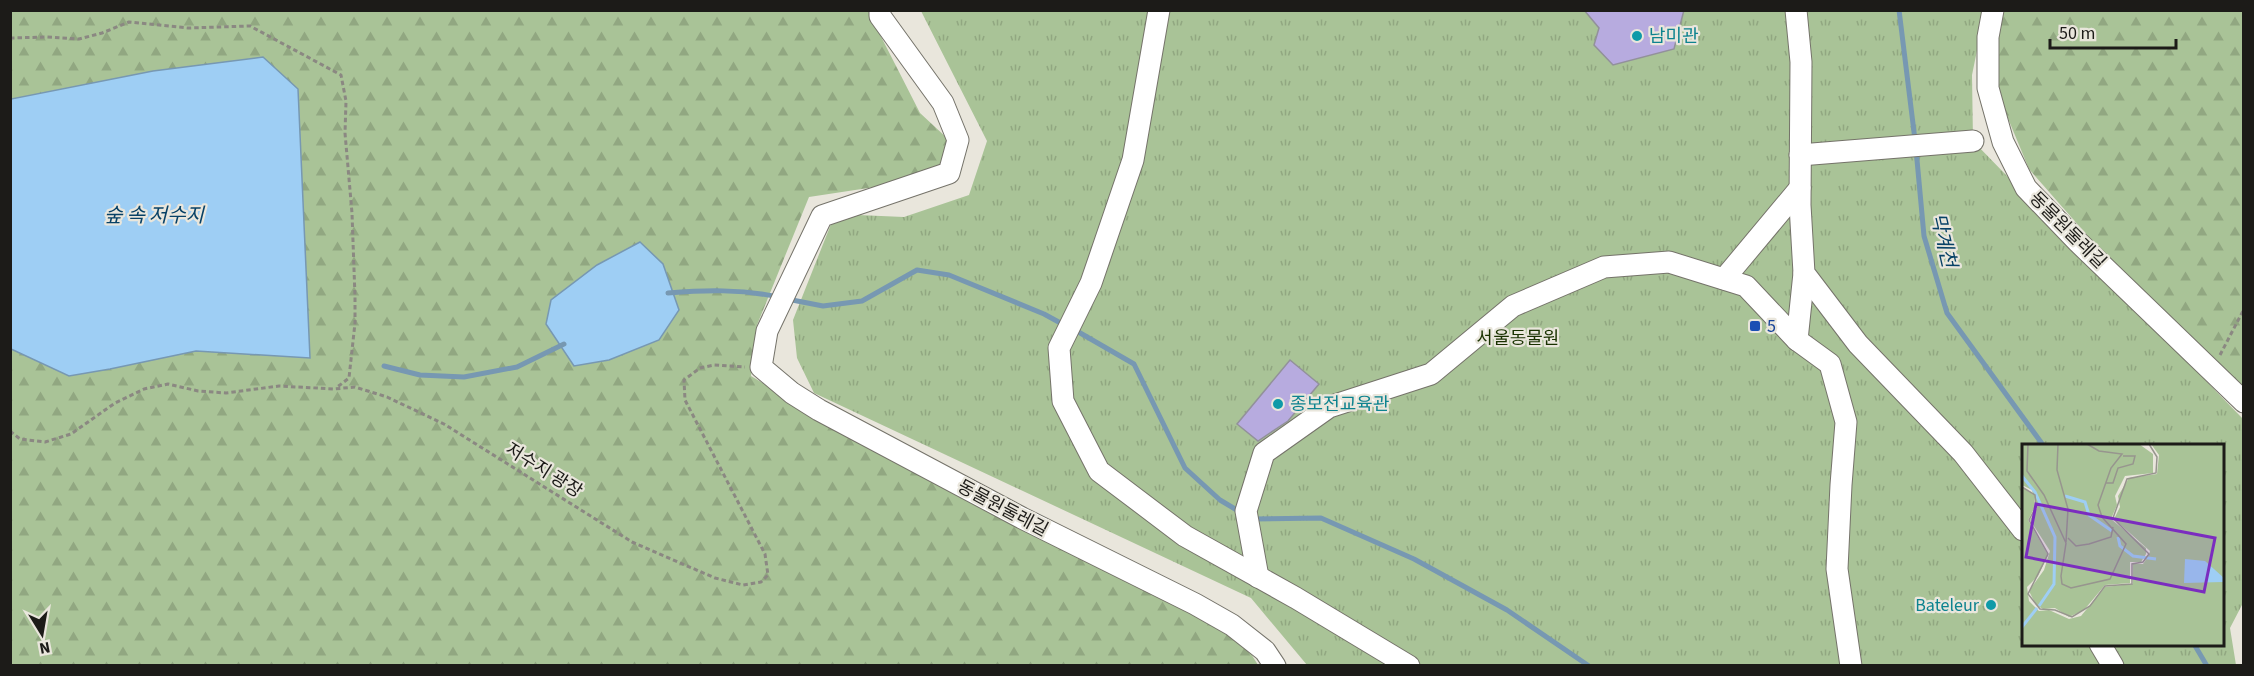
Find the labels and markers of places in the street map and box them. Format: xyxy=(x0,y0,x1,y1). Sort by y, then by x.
place label: 남미관 xyxy=(1649,24,1699,49)
marker: 남미관 xyxy=(1630,29,1644,43)
place label: 5 xyxy=(1767,314,1776,339)
marker: 5 xyxy=(1748,319,1762,333)
place label: 종보전교육관 xyxy=(1290,392,1390,417)
marker: 종보전교육관 xyxy=(1271,397,1285,411)
place label: Bateleur xyxy=(1915,593,1980,618)
marker: Bateleur xyxy=(1984,598,1998,612)

